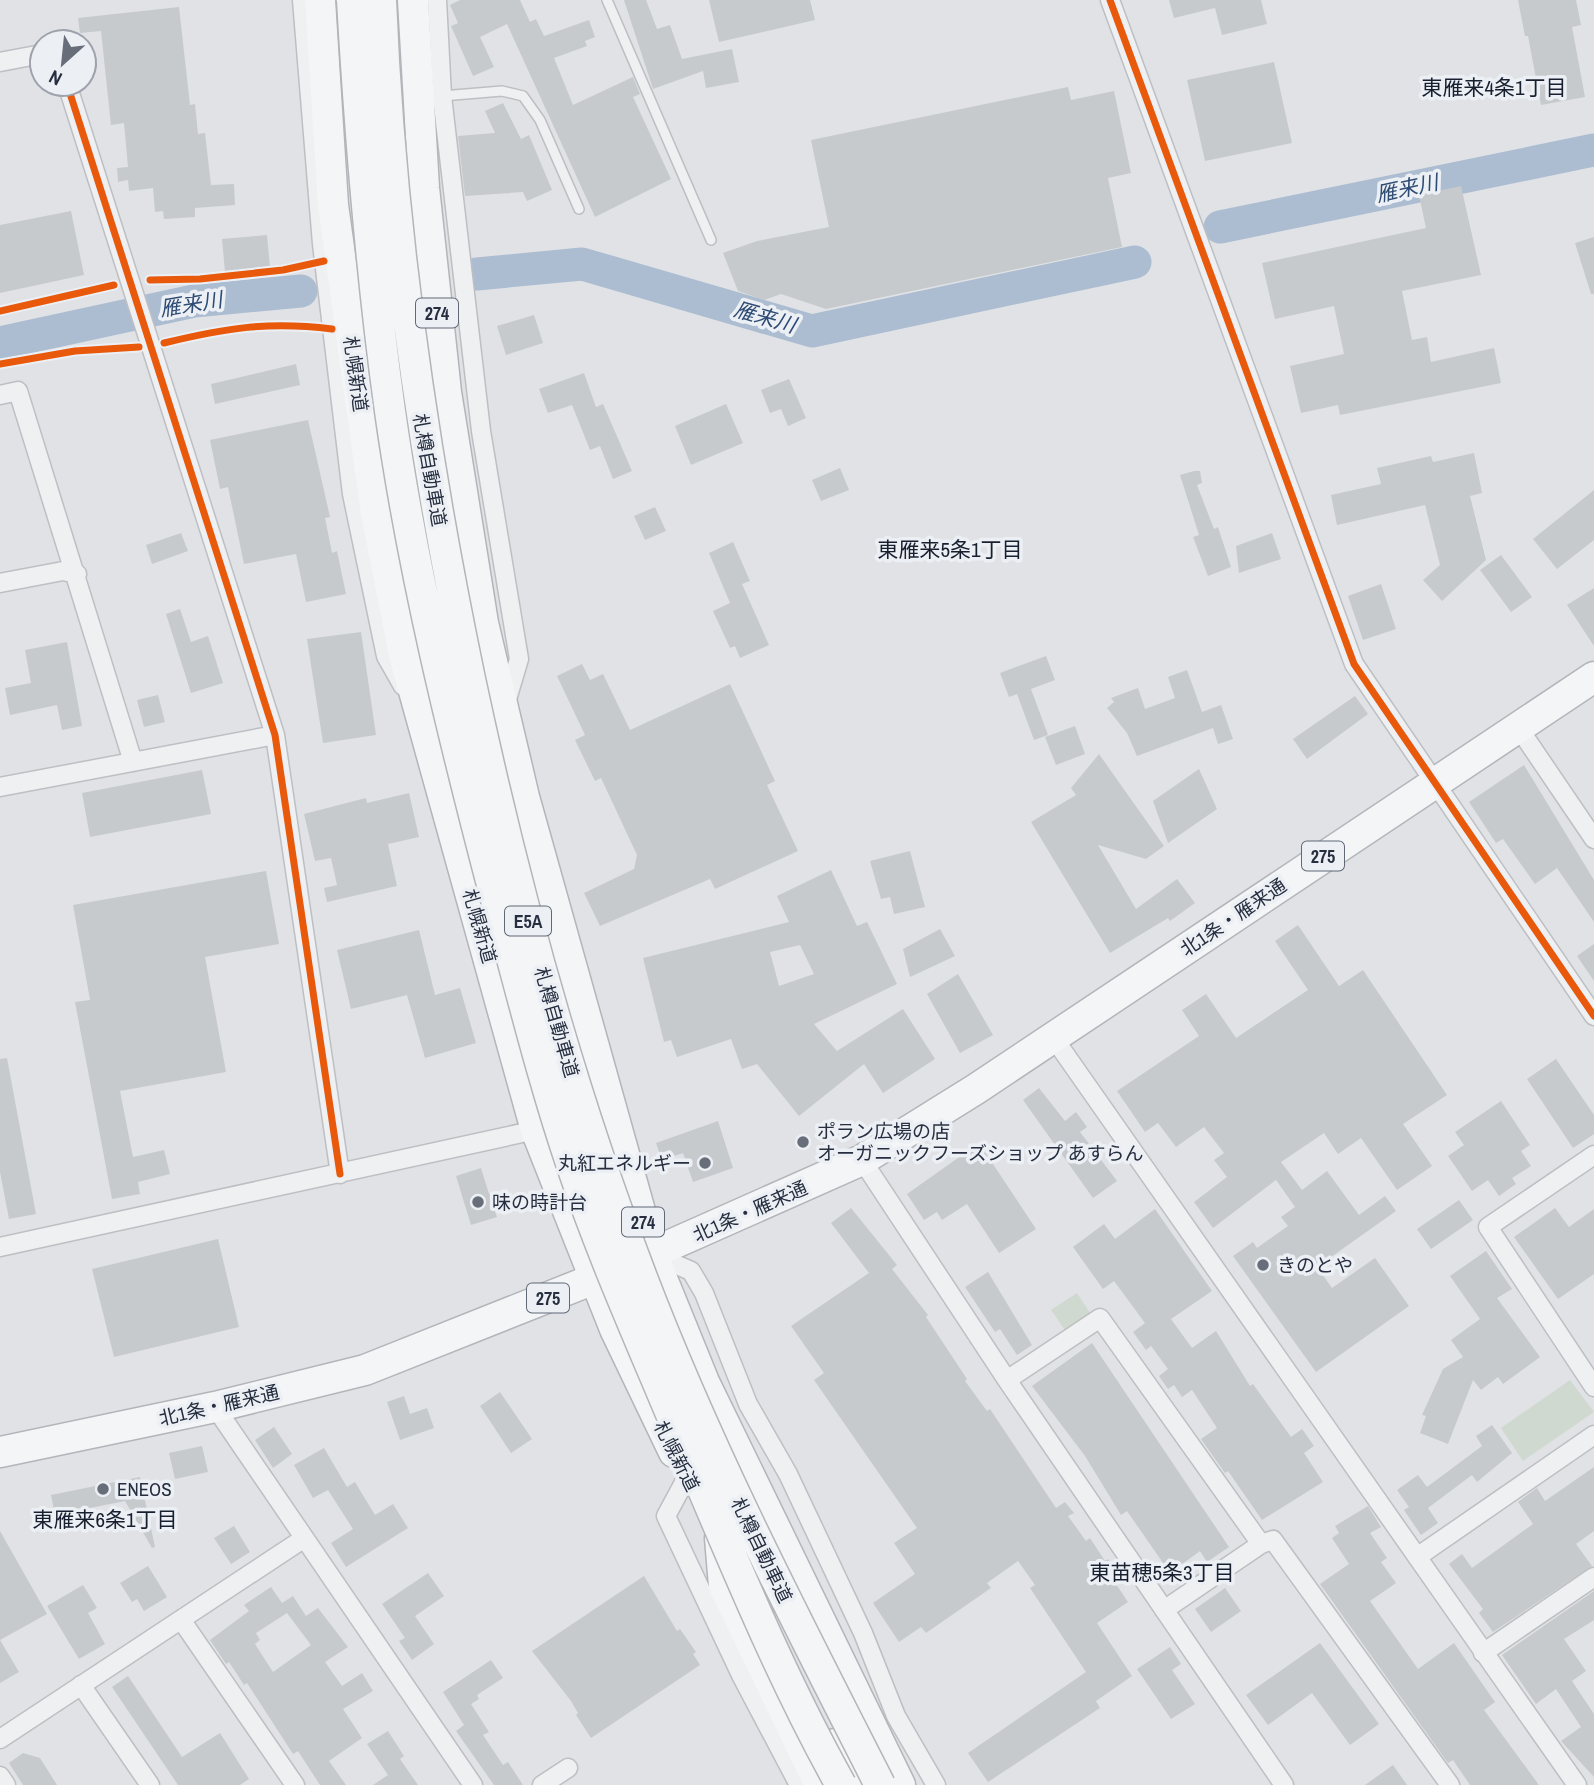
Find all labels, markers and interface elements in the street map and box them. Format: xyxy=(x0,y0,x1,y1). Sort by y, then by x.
north arrow xyxy=(28,28,98,98)
text: N xyxy=(44,64,66,92)
district label: 東雁来4条1丁目 xyxy=(1421,73,1567,102)
water label: 雁来川 xyxy=(1373,167,1443,209)
water label: 雁来川 xyxy=(158,284,226,323)
water label: 雁来川 xyxy=(731,294,801,340)
road number: 274 xyxy=(416,298,458,328)
street label: 札幌新道 xyxy=(338,335,374,413)
street label: 札樽自動車道 xyxy=(407,412,453,528)
district label: 東雁来5条1丁目 xyxy=(877,535,1023,564)
road number: 275 xyxy=(1302,842,1344,870)
street label: 北1条・雁来通 xyxy=(1175,872,1291,962)
street label: 札幌新道 xyxy=(457,886,503,966)
road number: E5A xyxy=(505,906,551,936)
street label: 札樽自動車道 xyxy=(529,964,585,1080)
place label: ポラン広場の店 オーガニックフーズショップ あすらん xyxy=(817,1118,1143,1166)
marker: ポラン広場の店 オーガニックフーズショップ あすらん xyxy=(795,1134,811,1150)
place label: 丸紅エネルギー xyxy=(558,1150,691,1176)
marker: 丸紅エネルギー xyxy=(697,1155,713,1171)
street label: 北1条・雁来通 xyxy=(689,1174,811,1248)
place label: 味の時計台 xyxy=(492,1189,587,1215)
marker: 味の時計台 xyxy=(470,1194,486,1210)
road number: 274 xyxy=(622,1208,664,1237)
place label: きのとや xyxy=(1277,1252,1353,1278)
marker: きのとや xyxy=(1255,1257,1271,1273)
road number: 275 xyxy=(527,1283,569,1312)
street label: 北1条・雁来通 xyxy=(156,1379,282,1431)
street label: 札幌新道 xyxy=(648,1416,706,1496)
place label: ENEOS xyxy=(117,1476,172,1502)
marker: ENEOS xyxy=(95,1481,111,1497)
street label: 札樽自動車道 xyxy=(725,1493,799,1607)
district label: 東雁来6条1丁目 xyxy=(32,1505,178,1534)
district label: 東苗穂5条3丁目 xyxy=(1089,1558,1235,1587)

